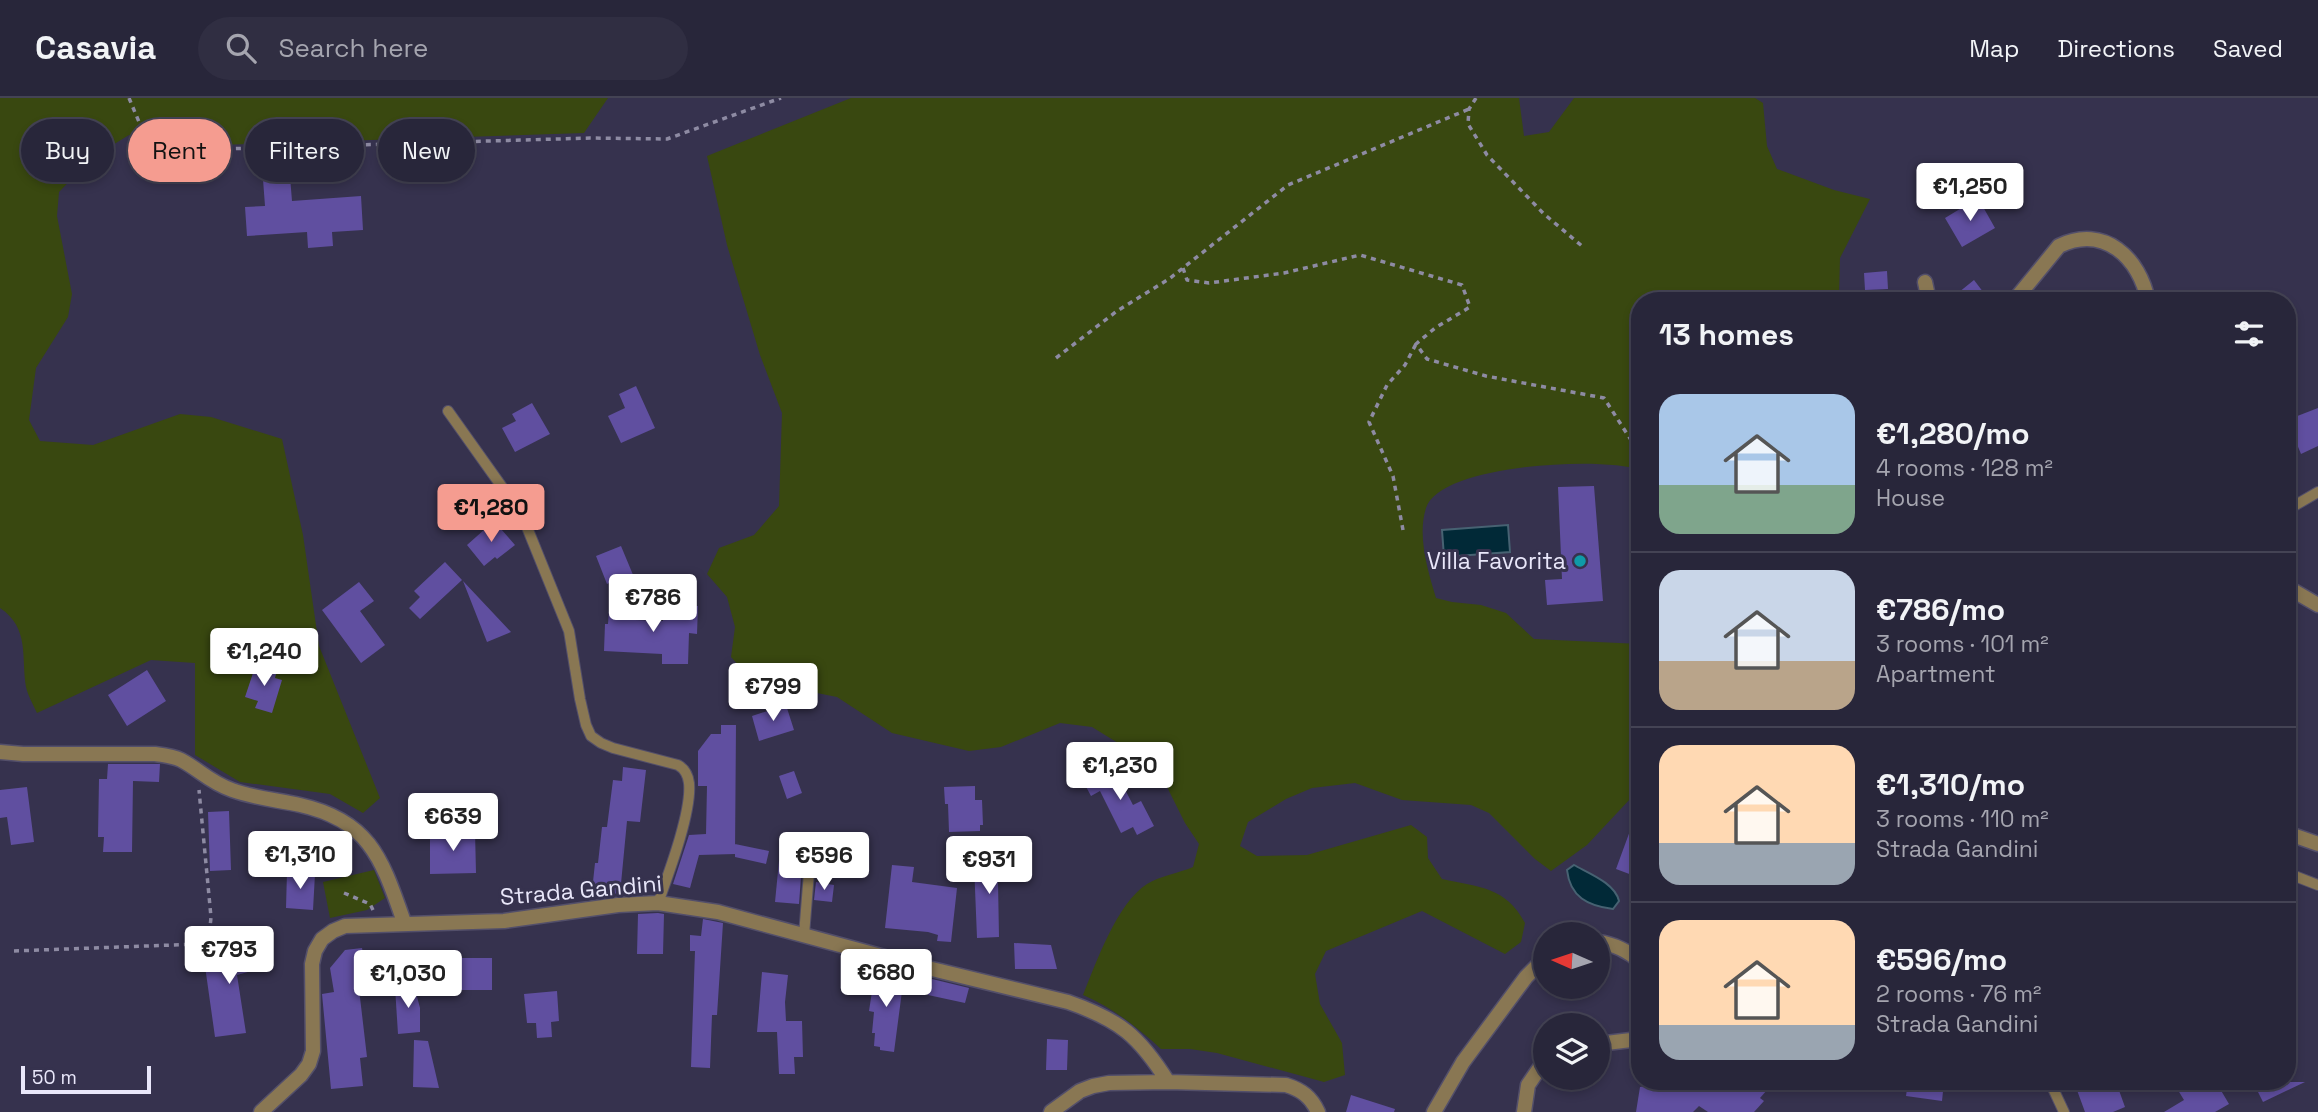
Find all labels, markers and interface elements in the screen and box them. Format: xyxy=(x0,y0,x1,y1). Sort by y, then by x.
search box xyxy=(198,17,688,80)
text: Casavia xyxy=(35,27,156,69)
icon: search xyxy=(222,29,260,67)
text: Search here xyxy=(278,31,428,65)
text: Map xyxy=(1969,33,2019,64)
text: Directions xyxy=(2057,33,2175,64)
text: Saved xyxy=(2213,33,2283,64)
chip: Buy xyxy=(21,119,114,182)
chip: Rent xyxy=(128,119,231,182)
chip: Filters xyxy=(245,119,364,182)
chip: New xyxy=(378,119,475,182)
pin: €1,250 xyxy=(1913,164,2027,223)
text: €1,250 xyxy=(1932,171,2008,201)
text: 13 homes xyxy=(1659,315,1794,354)
icon: filters xyxy=(2230,315,2268,353)
text: €1,280/mo xyxy=(1876,414,2030,453)
icon: home xyxy=(1715,422,1799,506)
text: 4 rooms · 128 m² xyxy=(1876,453,2053,483)
text: House xyxy=(1876,483,1945,513)
pin: €1,280 xyxy=(434,484,548,544)
text: €1,280 xyxy=(453,492,529,522)
place label: Villa Favorita xyxy=(1427,546,1566,576)
marker: Villa Favorita xyxy=(1572,553,1588,569)
pin: €786 xyxy=(612,574,694,634)
text: €786 xyxy=(625,582,681,612)
text: €786/mo xyxy=(1876,590,2005,629)
icon: home xyxy=(1715,598,1799,682)
pin: €1,240 xyxy=(207,628,321,688)
text: 3 rooms · 101 m² xyxy=(1876,629,2049,659)
text: €1,240 xyxy=(226,636,302,666)
text: Apartment xyxy=(1876,659,1996,689)
pin: €799 xyxy=(732,664,814,723)
text: €799 xyxy=(745,671,801,701)
pin: €1,230 xyxy=(1063,742,1177,802)
text: €1,230 xyxy=(1082,750,1158,780)
text: €1,310/mo xyxy=(1876,765,2025,804)
icon: home xyxy=(1715,773,1799,857)
pin: €639 xyxy=(412,794,494,853)
text: €639 xyxy=(424,801,482,831)
text: 3 rooms · 110 m² xyxy=(1876,804,2049,834)
pin: €1,310 xyxy=(243,832,357,891)
pin: €596 xyxy=(783,832,865,892)
text: Strada Gandini xyxy=(1876,834,2039,864)
pin: €931 xyxy=(948,836,1030,896)
text: €1,310 xyxy=(264,839,336,869)
text: €596 xyxy=(795,840,853,870)
text: €931 xyxy=(962,844,1016,874)
street label: Strada Gandini xyxy=(499,868,663,912)
north arrow xyxy=(1533,922,1610,999)
map controls xyxy=(1533,922,1610,1090)
pin: €793 xyxy=(188,926,270,986)
text: €793 xyxy=(201,934,257,964)
text: €596/mo xyxy=(1876,940,2007,979)
icon: home xyxy=(1715,948,1799,1032)
pin: €1,030 xyxy=(351,950,465,1010)
pin: €680 xyxy=(845,950,927,1009)
text: €680 xyxy=(857,957,915,987)
text: €1,030 xyxy=(370,958,446,988)
text: 2 rooms · 76 m² xyxy=(1876,979,2041,1009)
text: Strada Gandini xyxy=(1876,1009,2039,1039)
button: layers xyxy=(1533,1013,1610,1090)
scale bar xyxy=(21,1063,150,1095)
text: 50 m xyxy=(32,1065,77,1090)

